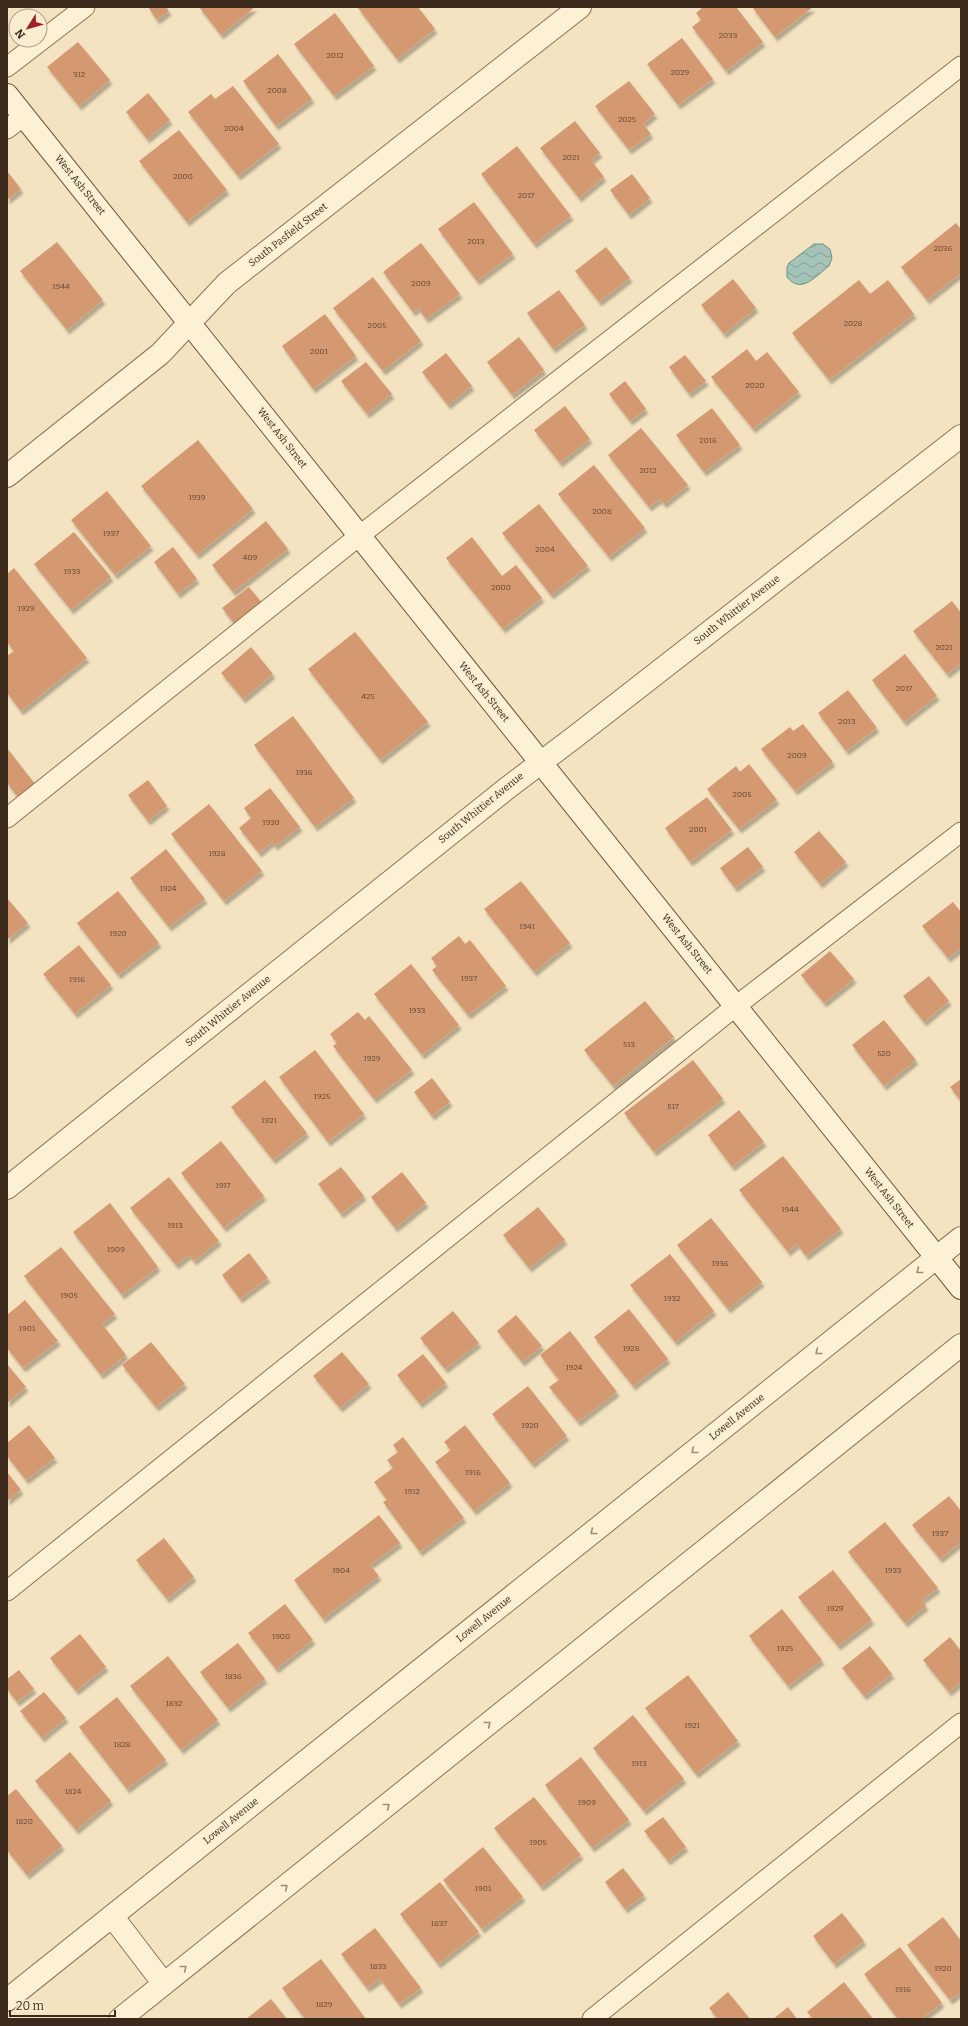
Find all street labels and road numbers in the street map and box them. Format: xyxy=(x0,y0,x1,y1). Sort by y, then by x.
street label: West Ash Street xyxy=(52,153,108,218)
street label: South Pasfield Street xyxy=(246,200,330,269)
street label: West Ash Street xyxy=(255,405,310,471)
street label: South Whittier Avenue xyxy=(691,573,783,647)
street label: West Ash Street xyxy=(456,660,512,725)
street label: South Whittier Avenue xyxy=(436,770,526,846)
street label: West Ash Street xyxy=(659,912,715,977)
street label: South Whittier Avenue xyxy=(183,973,273,1049)
street label: West Ash Street xyxy=(862,1165,917,1231)
street label: Lowell Avenue xyxy=(707,1391,767,1443)
street label: Lowell Avenue xyxy=(454,1593,514,1645)
street label: Lowell Avenue xyxy=(201,1795,261,1847)

